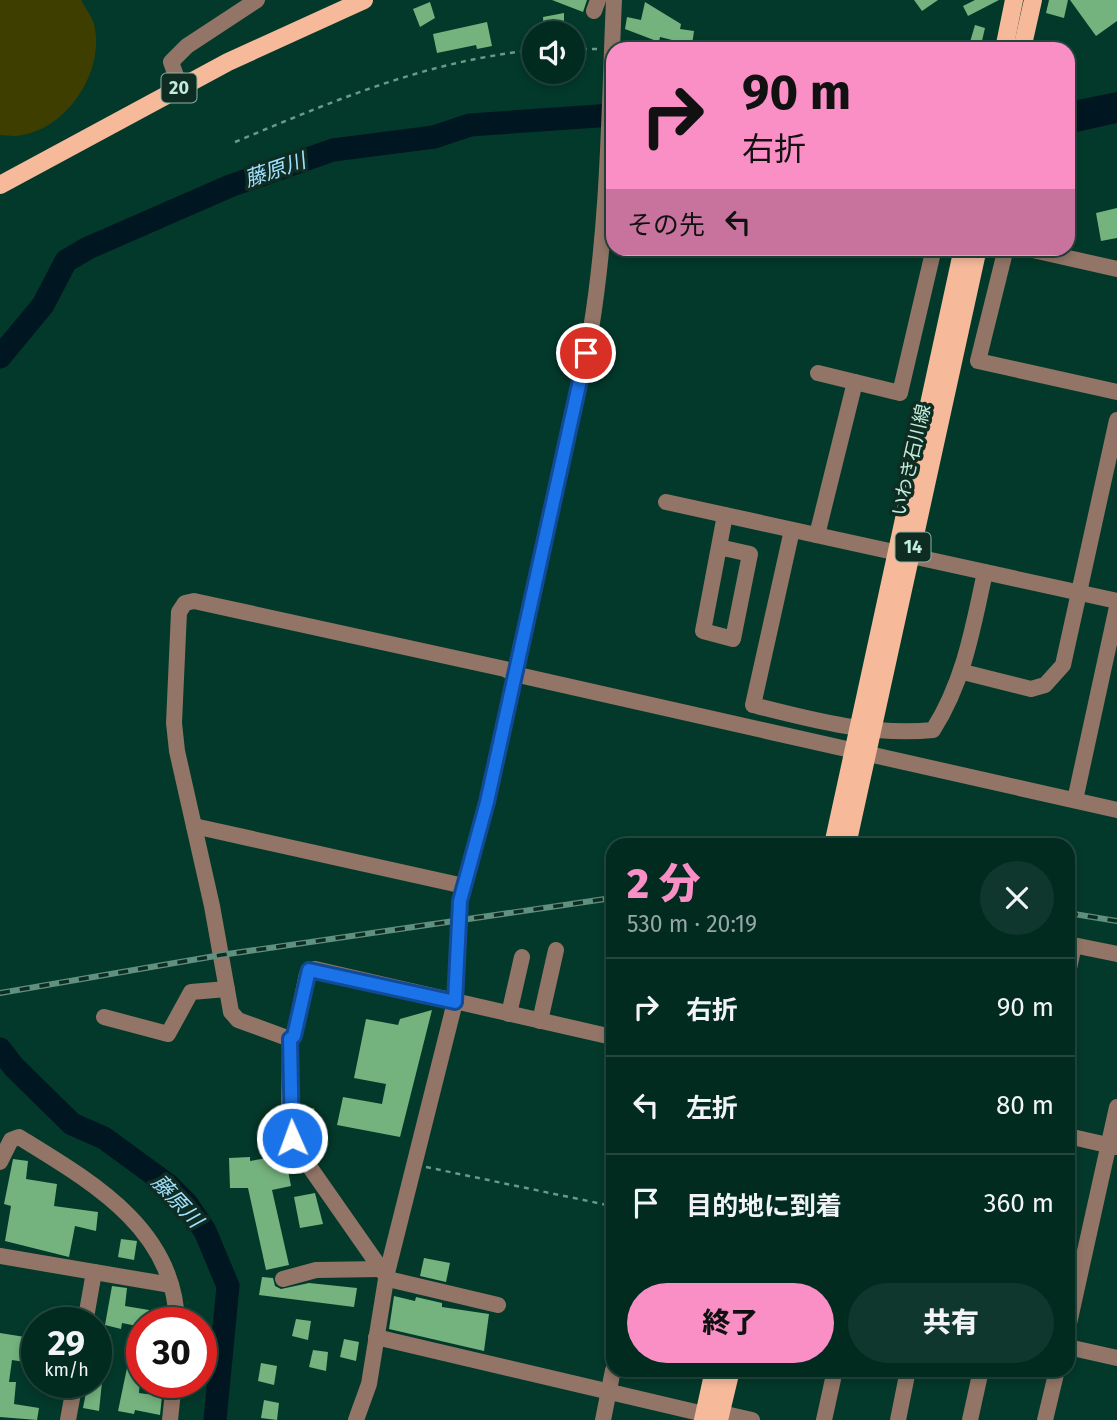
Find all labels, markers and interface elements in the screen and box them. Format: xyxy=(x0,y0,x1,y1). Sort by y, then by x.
map controls xyxy=(522,21,585,84)
button: sound xyxy=(522,21,585,84)
text: 90 m xyxy=(742,63,851,122)
icon: right xyxy=(627,70,718,161)
road number: 20 xyxy=(162,74,196,102)
text: 右折 xyxy=(742,130,806,168)
water label: 藤原川 xyxy=(241,147,311,193)
icon: left xyxy=(719,203,757,241)
text: その先 xyxy=(627,210,705,241)
pin xyxy=(556,323,616,383)
icon: arrive xyxy=(567,334,605,372)
street label: いわき石川線 xyxy=(887,402,935,518)
road number: 14 xyxy=(895,532,930,562)
text: 2 分 xyxy=(627,859,701,909)
button: close xyxy=(980,861,1054,935)
text: 530 m · 20:19 xyxy=(627,910,757,938)
icon: right xyxy=(627,988,665,1026)
text: 90 m xyxy=(997,992,1054,1023)
text: 右折 xyxy=(686,995,738,1026)
icon: left xyxy=(627,1086,665,1124)
text: 80 m xyxy=(996,1090,1054,1121)
text: 左折 xyxy=(686,1093,738,1124)
position arrow xyxy=(255,1101,329,1175)
water label: 藤原川 xyxy=(146,1169,209,1234)
icon: arrive xyxy=(627,1184,665,1222)
text: 360 m xyxy=(983,1188,1054,1219)
text: 目的地に到着 xyxy=(686,1191,842,1222)
button: 終了 xyxy=(627,1283,834,1363)
button: 共有 xyxy=(848,1283,1054,1363)
speed limit sign: 30 xyxy=(126,1307,217,1398)
text: 29 xyxy=(48,1322,85,1364)
text: km/h xyxy=(44,1359,89,1381)

